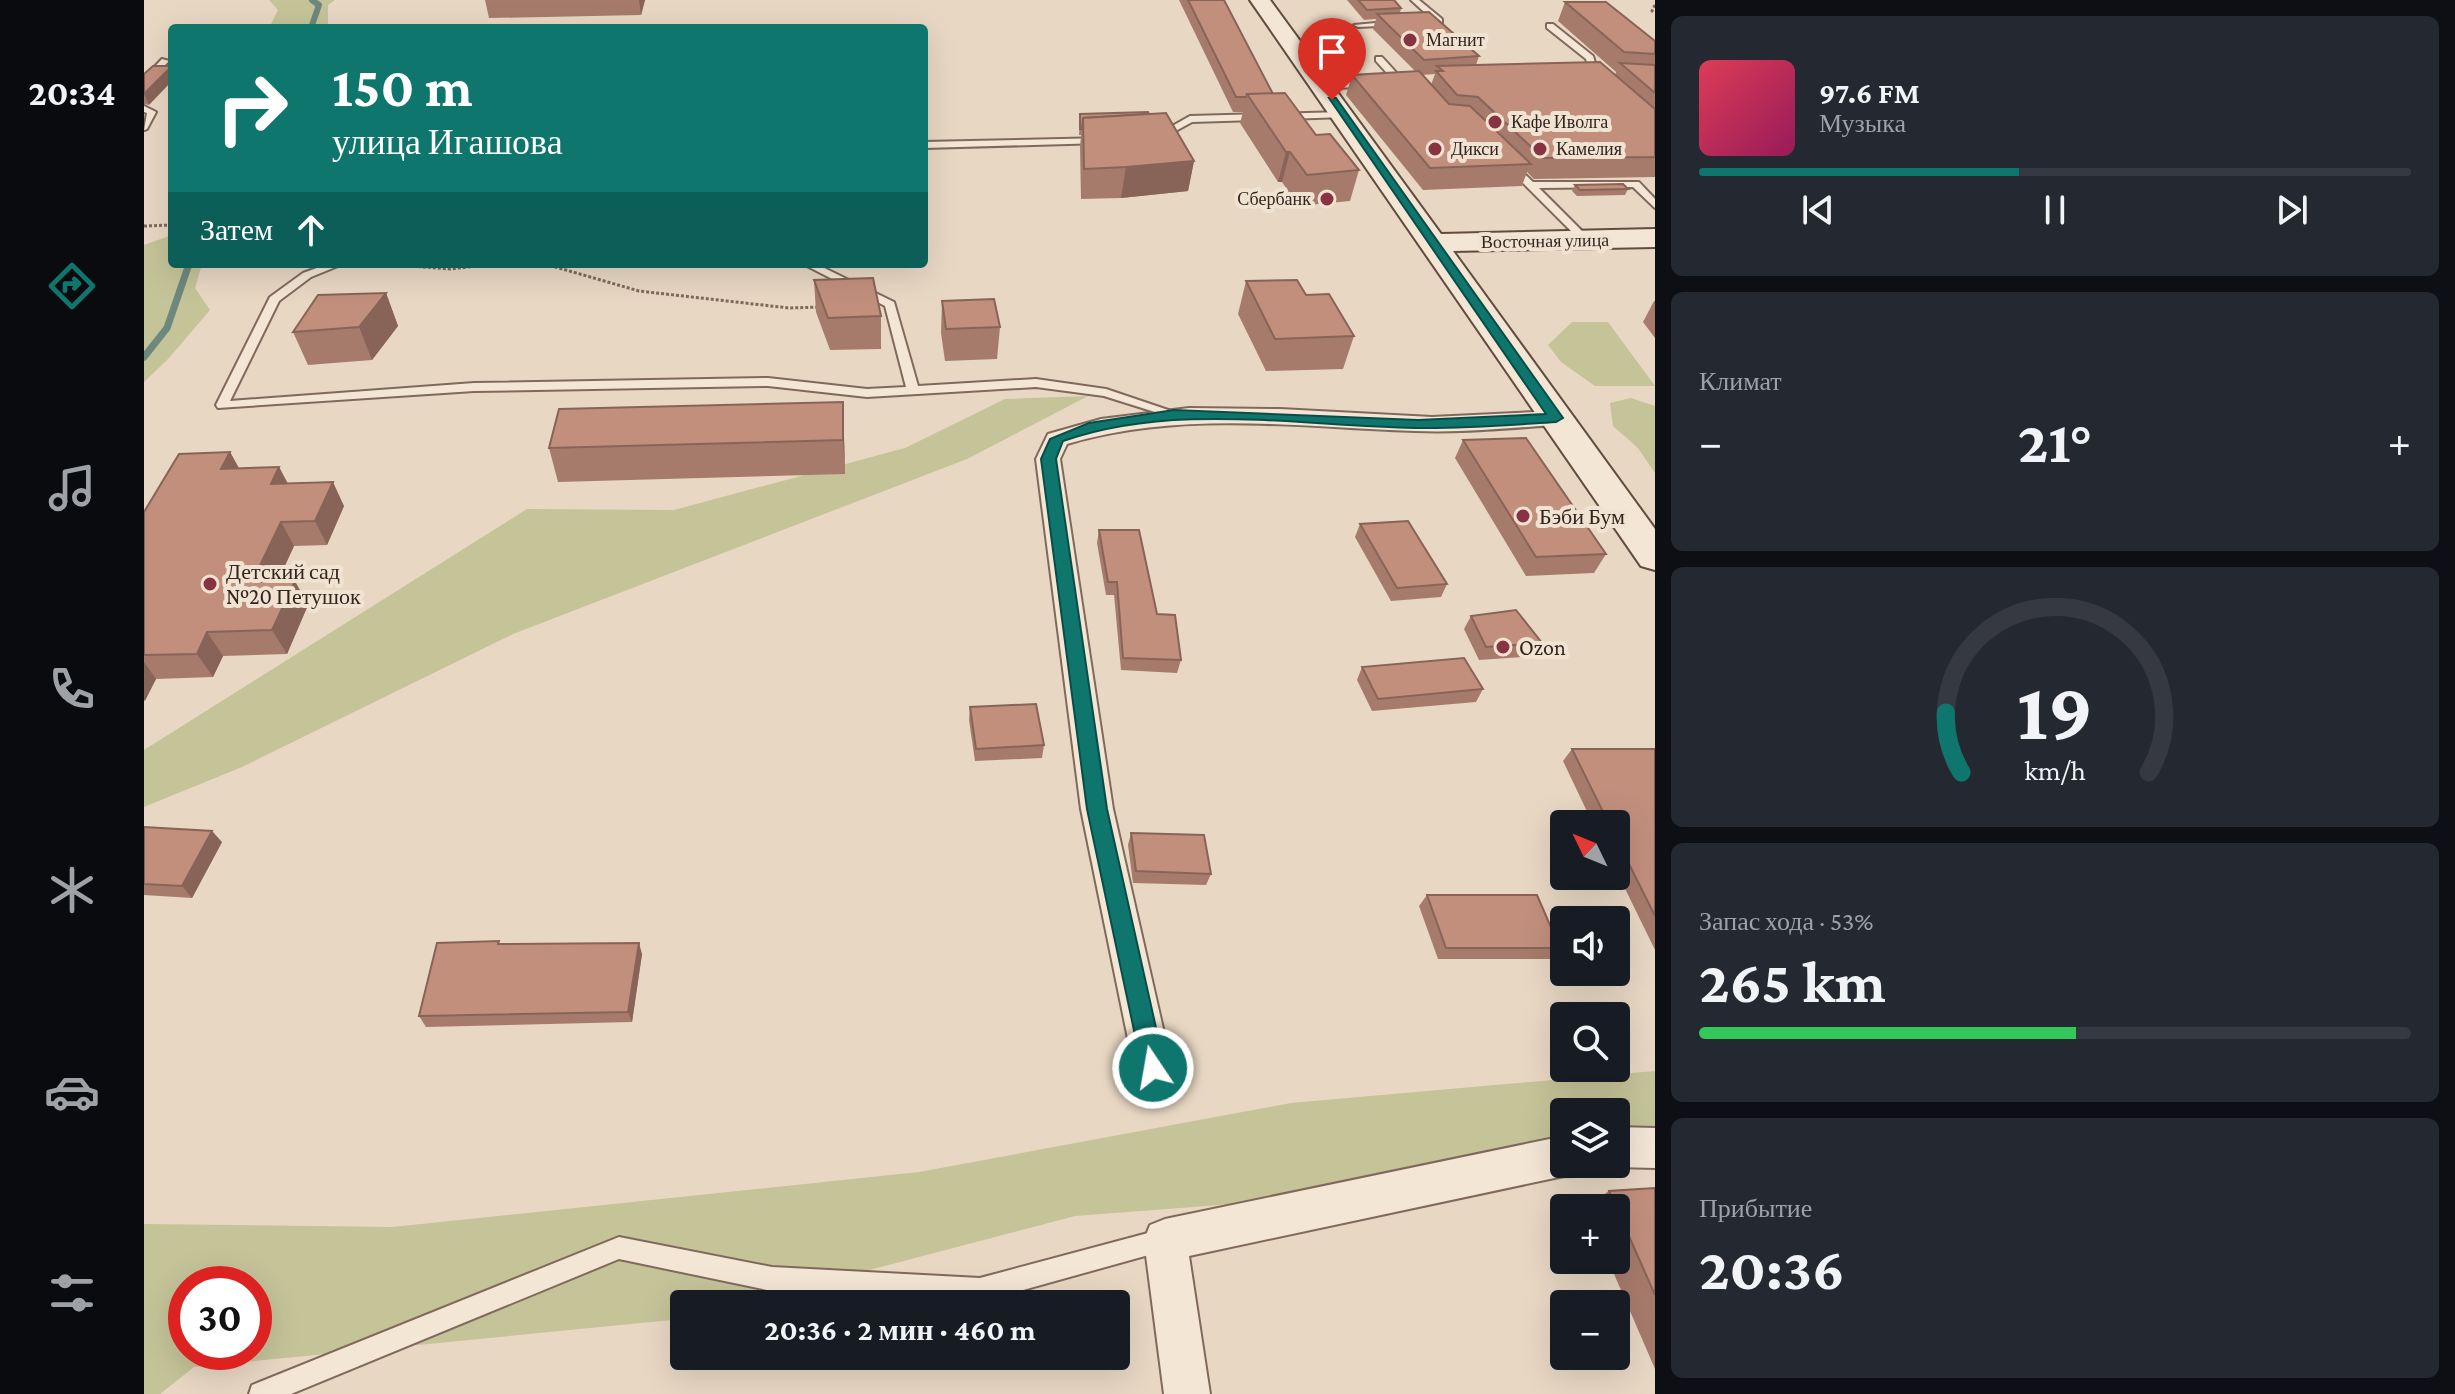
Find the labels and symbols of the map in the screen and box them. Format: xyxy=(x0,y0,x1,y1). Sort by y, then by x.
pin xyxy=(1298,18,1366,100)
place label: Магнит xyxy=(1426,30,1485,50)
marker: Магнит xyxy=(1401,31,1419,49)
place label: Кафе Иволга xyxy=(1511,112,1608,132)
marker: Кафе Иволга xyxy=(1486,113,1504,131)
place label: Дикси xyxy=(1451,139,1499,159)
place label: Камелия xyxy=(1556,139,1622,159)
marker: Дикси xyxy=(1426,140,1444,158)
marker: Камелия xyxy=(1531,140,1549,158)
place label: Сбербанк xyxy=(1237,189,1311,209)
marker: Сбербанк xyxy=(1318,190,1336,208)
street label: Восточная улица xyxy=(1481,230,1609,252)
place label: Бэби Бум xyxy=(1539,504,1625,529)
marker: Бэби Бум xyxy=(1514,507,1532,525)
place label: Детский сад №20 Петушок xyxy=(226,559,361,609)
marker: Детский сад №20 Петушок xyxy=(201,575,219,593)
place label: Ozon xyxy=(1519,635,1566,660)
marker: Ozon xyxy=(1494,638,1512,656)
north arrow xyxy=(1550,810,1630,890)
position arrow xyxy=(1111,1026,1195,1110)
speed limit sign: 30 xyxy=(168,1266,272,1370)

